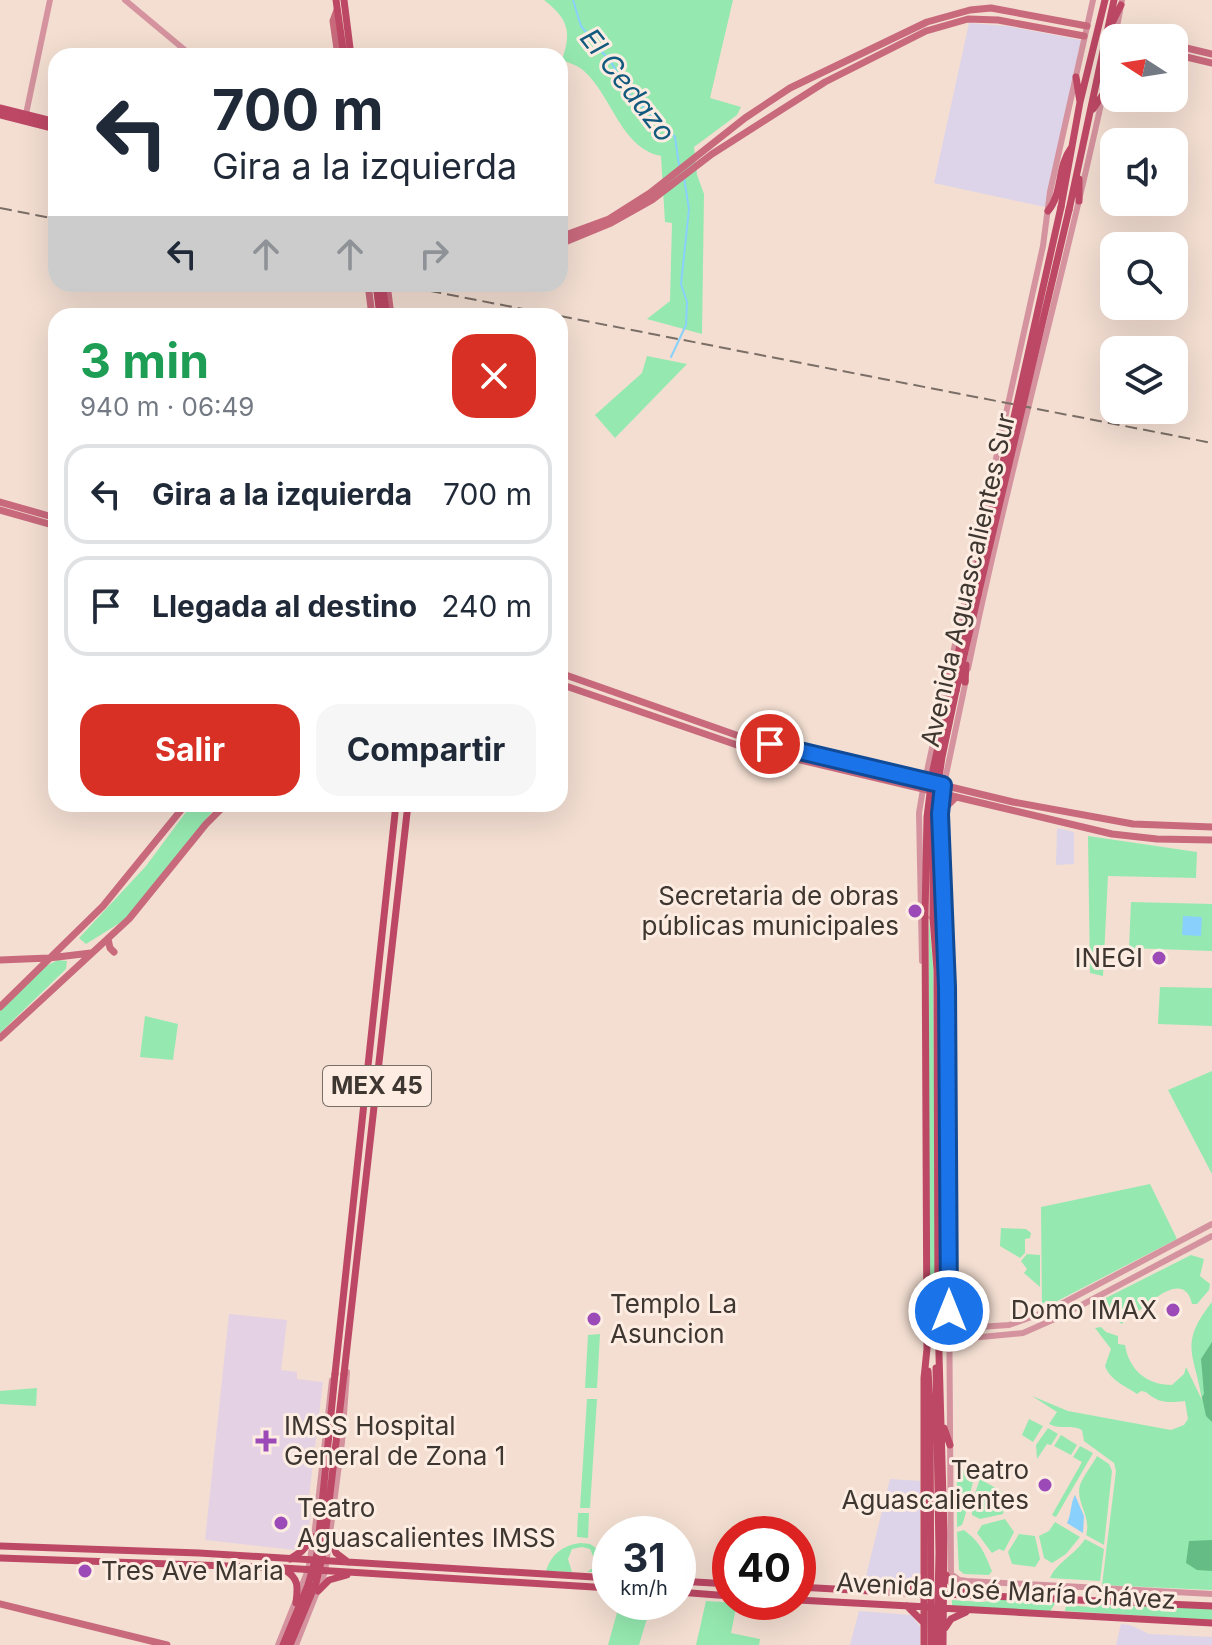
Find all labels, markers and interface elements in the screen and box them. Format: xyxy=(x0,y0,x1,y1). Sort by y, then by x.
water label: El Cedazo xyxy=(573,22,683,148)
north arrow xyxy=(1100,24,1188,112)
map controls xyxy=(1100,24,1188,424)
text: 700 m xyxy=(212,76,384,144)
icon: left xyxy=(80,80,184,184)
button: sound xyxy=(1100,128,1188,216)
text: Gira a la izquierda xyxy=(212,144,517,188)
icon: left xyxy=(160,232,204,276)
icon: ahead xyxy=(244,232,288,276)
icon: ahead xyxy=(328,232,372,276)
icon: right xyxy=(412,232,456,276)
button: search xyxy=(1100,232,1188,320)
text: 3 min xyxy=(80,331,209,390)
button: close xyxy=(452,334,536,418)
button: layers xyxy=(1100,336,1188,424)
text: 940 m · 06:49 xyxy=(80,391,254,422)
street label: Avenida Aguascalientes Sur xyxy=(914,410,1021,750)
icon: left xyxy=(84,472,128,516)
text: Gira a la izquierda xyxy=(152,476,412,512)
text: 700 m xyxy=(443,476,532,512)
icon: arrive xyxy=(84,584,128,628)
text: Llegada al destino xyxy=(152,588,417,624)
text: 240 m xyxy=(441,588,532,624)
button: Salir xyxy=(80,704,300,796)
button: Compartir xyxy=(316,704,536,796)
pin xyxy=(736,710,804,778)
icon: arrive xyxy=(748,722,792,766)
place label: Secretaria de obras públicas municipales xyxy=(642,880,899,941)
marker: Secretaria de obras públicas municipales xyxy=(906,902,924,920)
place label: INEGI xyxy=(1074,942,1143,973)
marker: INEGI xyxy=(1150,949,1168,967)
road number: MEX 45 xyxy=(323,1066,431,1106)
position arrow xyxy=(907,1269,991,1353)
place label: Templo La Asuncion xyxy=(610,1288,737,1349)
place label: Domo IMAX xyxy=(1011,1294,1157,1325)
marker: Domo IMAX xyxy=(1164,1301,1182,1319)
marker: Templo La Asuncion xyxy=(585,1310,603,1328)
place label: IMSS Hospital General de Zona 1 xyxy=(284,1410,505,1471)
marker: IMSS Hospital General de Zona 1 xyxy=(255,1430,277,1452)
place label: Teatro Aguascalientes xyxy=(841,1454,1029,1515)
marker: Teatro Aguascalientes xyxy=(1036,1476,1054,1494)
place label: Teatro Aguascalientes IMSS xyxy=(297,1492,556,1553)
marker: Teatro Aguascalientes IMSS xyxy=(272,1514,290,1532)
speed limit sign: 40 xyxy=(712,1516,816,1620)
text: 31 xyxy=(622,1533,666,1582)
place label: Tres Ave Maria xyxy=(101,1555,284,1586)
marker: Tres Ave Maria xyxy=(76,1562,94,1580)
street label: Avenida José María Chávez xyxy=(836,1566,1177,1615)
text: km/h xyxy=(620,1576,668,1600)

